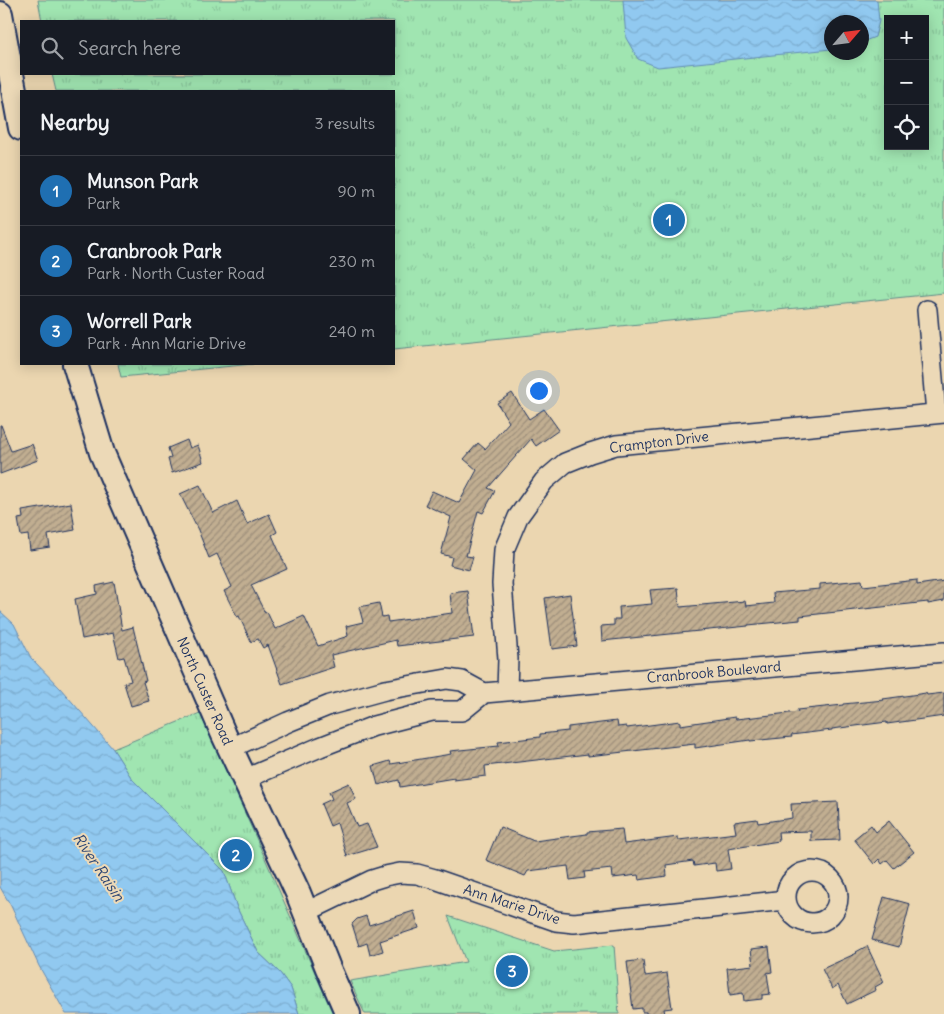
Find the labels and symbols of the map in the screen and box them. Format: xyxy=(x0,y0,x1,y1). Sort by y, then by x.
north arrow xyxy=(824,15,869,60)
pin: 1 xyxy=(653,201,685,239)
your location xyxy=(526,378,552,404)
street label: Crampton Drive xyxy=(608,427,710,457)
street label: North Custer Road xyxy=(173,634,237,748)
street label: Cranbrook Boulevard xyxy=(646,657,782,687)
water label: River Raisin xyxy=(69,829,129,905)
pin: 2 xyxy=(220,836,252,874)
street label: Ann Marie Drive xyxy=(461,880,563,928)
pin: 3 xyxy=(496,952,528,990)

